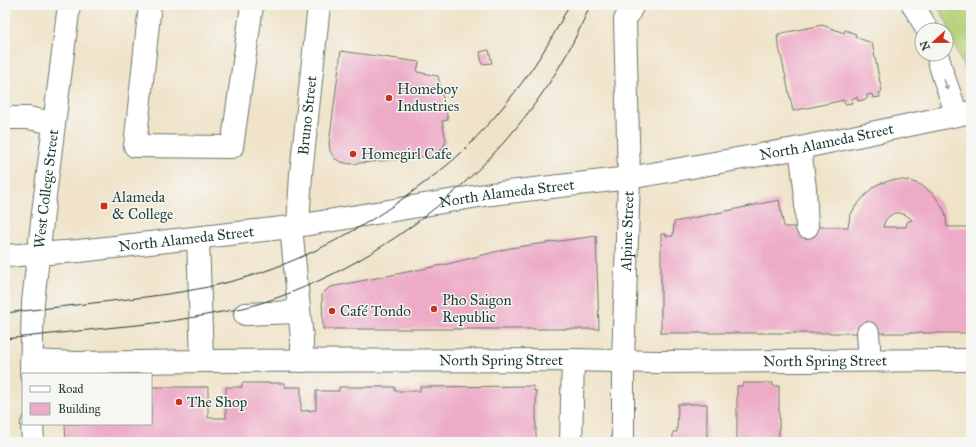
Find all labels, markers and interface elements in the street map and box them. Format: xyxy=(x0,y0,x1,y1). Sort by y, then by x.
north arrow xyxy=(914,22,954,62)
text: N xyxy=(917,38,933,52)
street label: Bruno Street xyxy=(294,74,320,156)
one-way arrow xyxy=(944,79,950,91)
place label: Homeboy Industries xyxy=(397,80,459,115)
marker: Homeboy Industries xyxy=(384,93,394,103)
street label: North Alameda Street xyxy=(758,119,896,164)
street label: West College Street xyxy=(30,127,62,249)
place label: Homegirl Cafe xyxy=(361,145,452,163)
marker: Homegirl Cafe xyxy=(348,149,358,159)
street label: North Alameda Street xyxy=(438,175,576,211)
place label: Alameda & College xyxy=(111,188,173,223)
street label: Alpine Street xyxy=(617,190,638,273)
marker: Alameda & College xyxy=(99,201,109,211)
street label: North Alameda Street xyxy=(117,222,256,255)
place label: Pho Saigon Republic xyxy=(442,291,512,326)
place label: Café Tondo xyxy=(340,302,411,320)
marker: Pho Saigon Republic xyxy=(429,304,439,314)
marker: Café Tondo xyxy=(327,306,337,316)
street label: North Spring Street xyxy=(439,351,564,369)
street label: North Spring Street xyxy=(763,352,888,370)
legend xyxy=(22,373,152,425)
text: Road xyxy=(58,382,84,396)
place label: The Shop xyxy=(187,393,247,411)
marker: The Shop xyxy=(174,397,184,407)
text: Building xyxy=(58,402,101,417)

